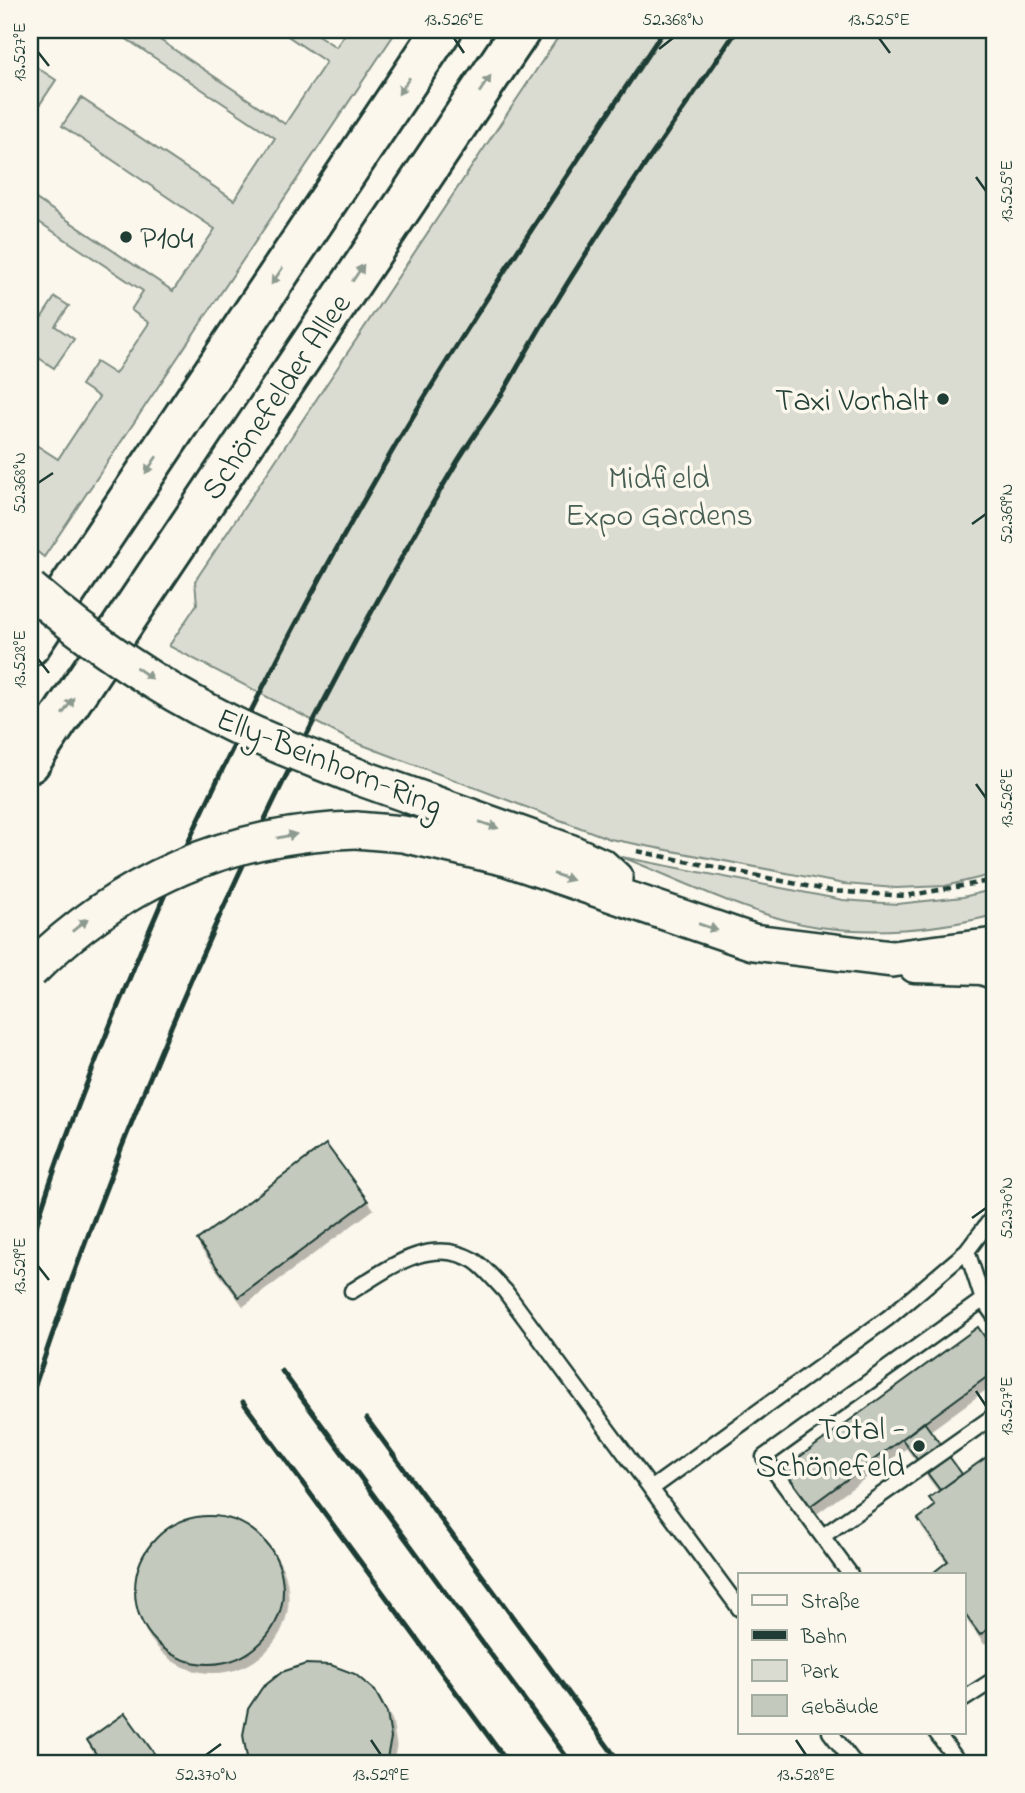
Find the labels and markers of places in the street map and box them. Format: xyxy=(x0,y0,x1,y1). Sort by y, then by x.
place label: P104 xyxy=(140,217,194,264)
marker: P104 xyxy=(118,229,134,245)
place label: Taxi Vorhalt xyxy=(775,379,929,426)
marker: Taxi Vorhalt xyxy=(935,391,951,407)
place label: Total - Schönefeld xyxy=(756,1408,905,1492)
marker: Total - Schönefeld xyxy=(911,1438,927,1454)

